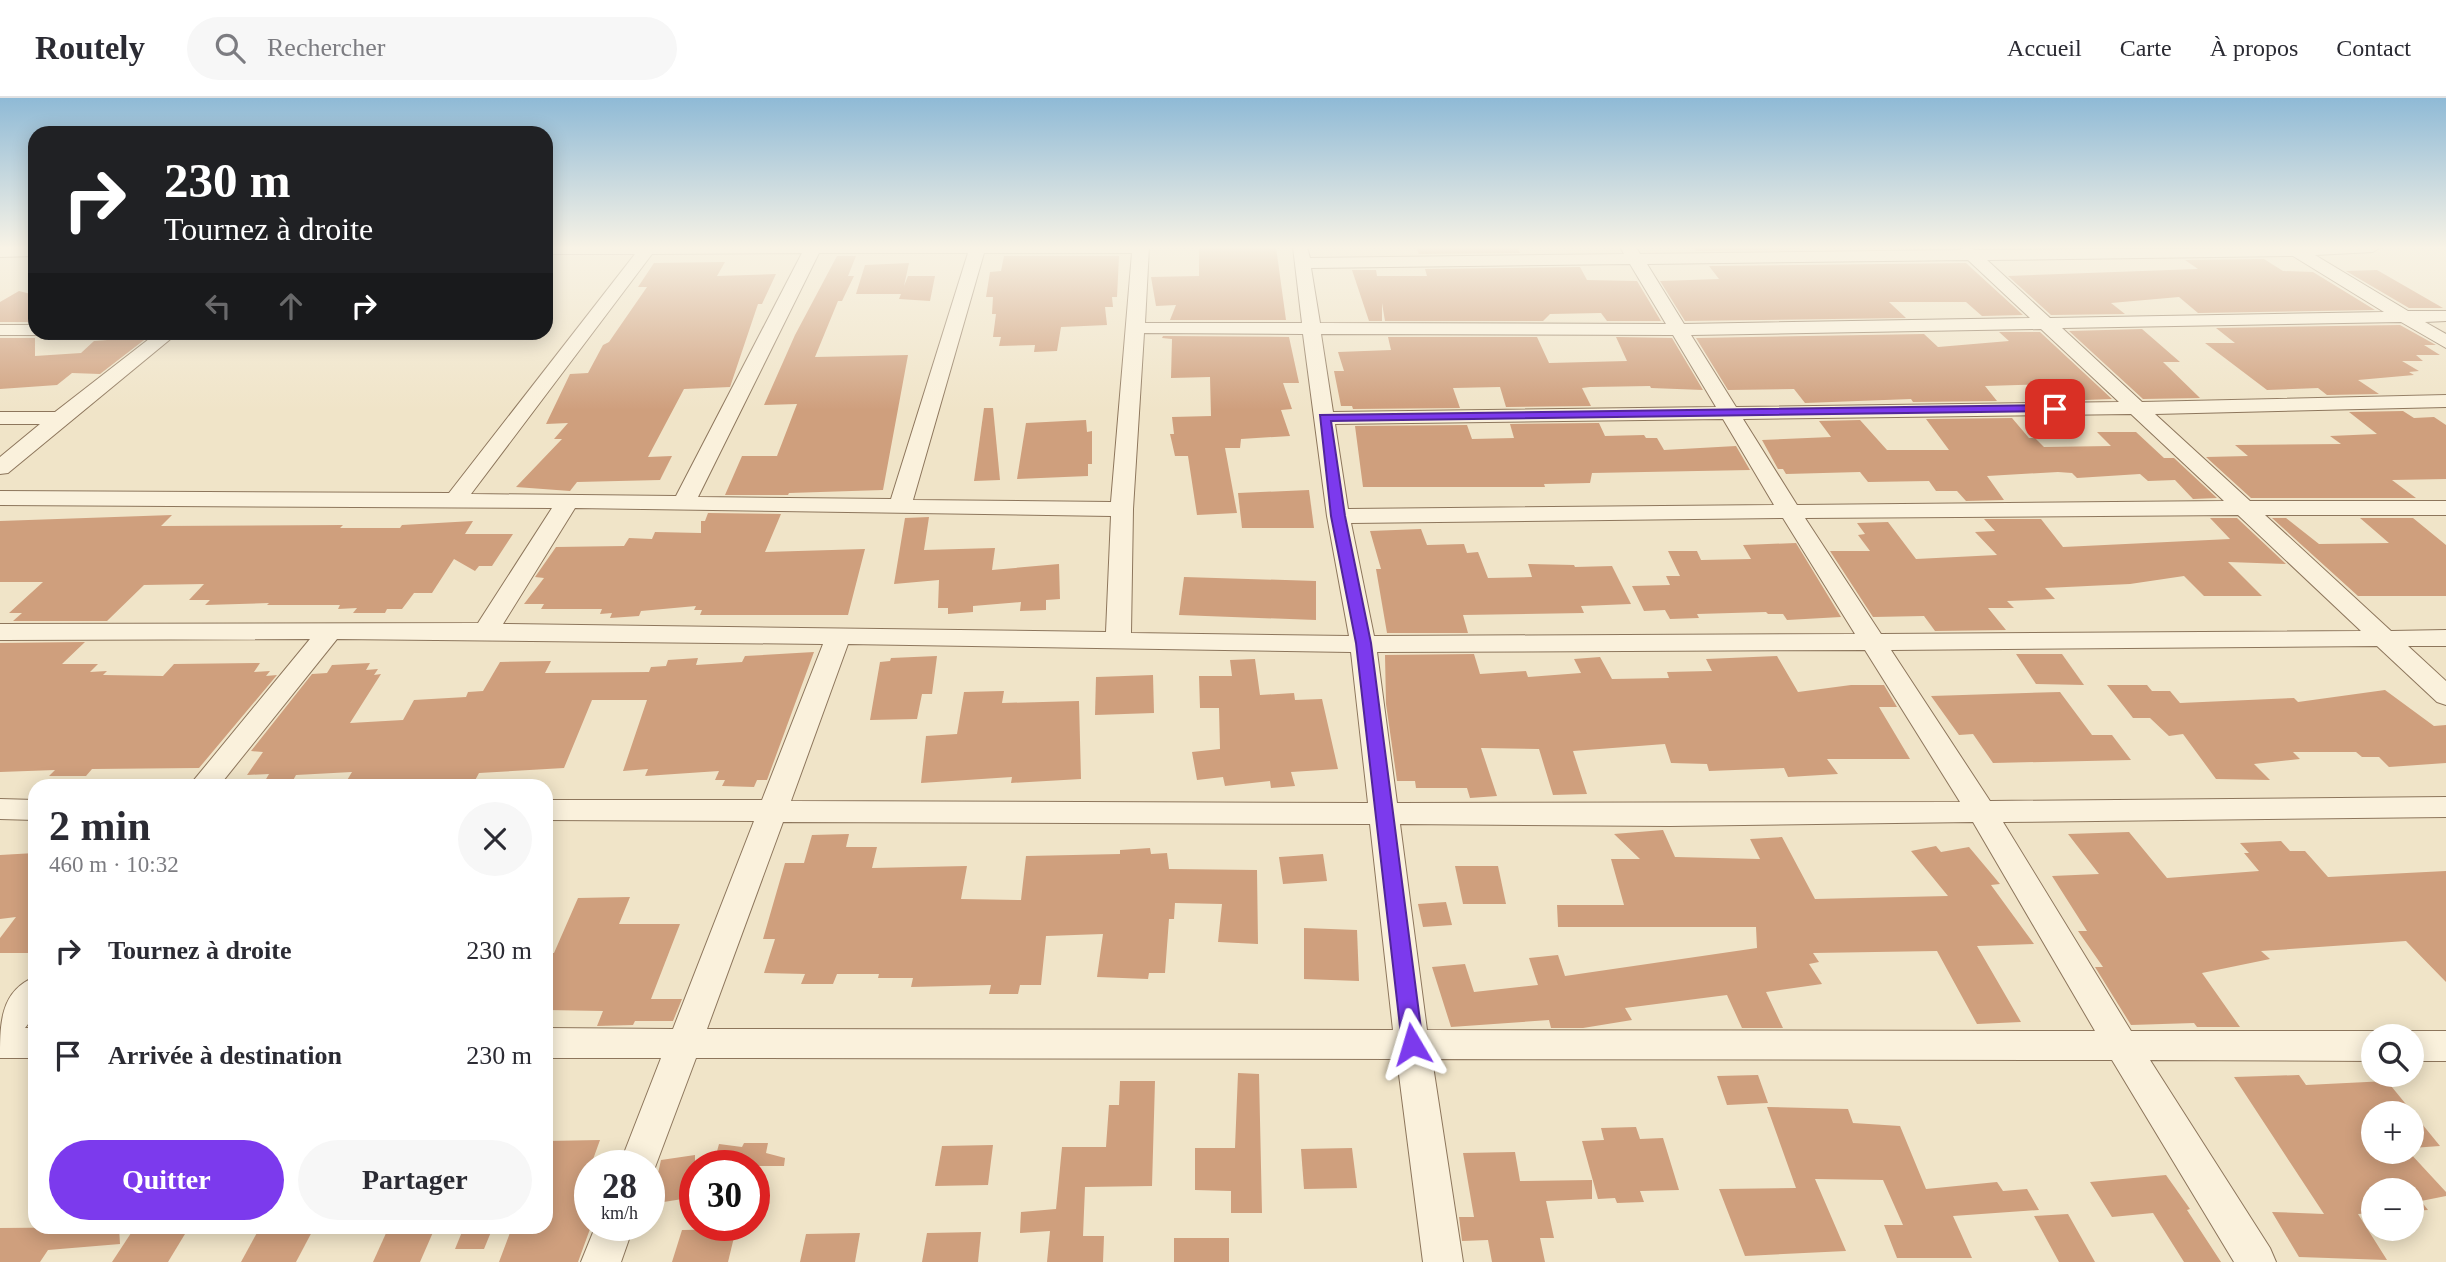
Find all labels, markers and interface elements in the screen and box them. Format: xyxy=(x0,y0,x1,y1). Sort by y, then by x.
search box xyxy=(187,17,677,80)
icon: search xyxy=(211,29,249,67)
text: Routely xyxy=(35,30,145,66)
text: Rechercher xyxy=(267,33,385,62)
text: Accueil xyxy=(2007,35,2082,61)
text: Carte xyxy=(2120,35,2172,61)
text: À propos xyxy=(2210,35,2298,61)
text: Contact xyxy=(2336,35,2411,61)
text: 230 m xyxy=(164,153,291,208)
icon: right xyxy=(49,154,140,245)
text: Tournez à droite xyxy=(164,211,373,247)
icon: left xyxy=(199,287,237,325)
icon: ahead xyxy=(272,287,310,325)
icon: right xyxy=(345,287,383,325)
pin xyxy=(2025,379,2085,439)
icon: arrive xyxy=(2036,390,2074,428)
button: close xyxy=(458,802,532,876)
text: 2 min xyxy=(49,803,151,849)
text: 460 m · 10:32 xyxy=(49,852,179,877)
icon: right xyxy=(49,932,87,970)
text: Tournez à droite xyxy=(108,936,291,965)
text: 230 m xyxy=(466,936,532,965)
position arrow xyxy=(1375,1007,1449,1081)
map controls xyxy=(2361,1024,2424,1241)
button: search xyxy=(2361,1024,2424,1087)
icon: arrive xyxy=(49,1037,87,1075)
text: Arrivée à destination xyxy=(108,1041,342,1070)
text: 230 m xyxy=(466,1041,532,1070)
button: + xyxy=(2361,1101,2424,1164)
button: Quitter xyxy=(49,1140,284,1220)
button: Partager xyxy=(298,1140,532,1220)
speed limit sign: 30 xyxy=(679,1150,770,1241)
text: 28 xyxy=(602,1167,637,1206)
button: − xyxy=(2361,1178,2424,1241)
text: km/h xyxy=(601,1203,638,1223)

